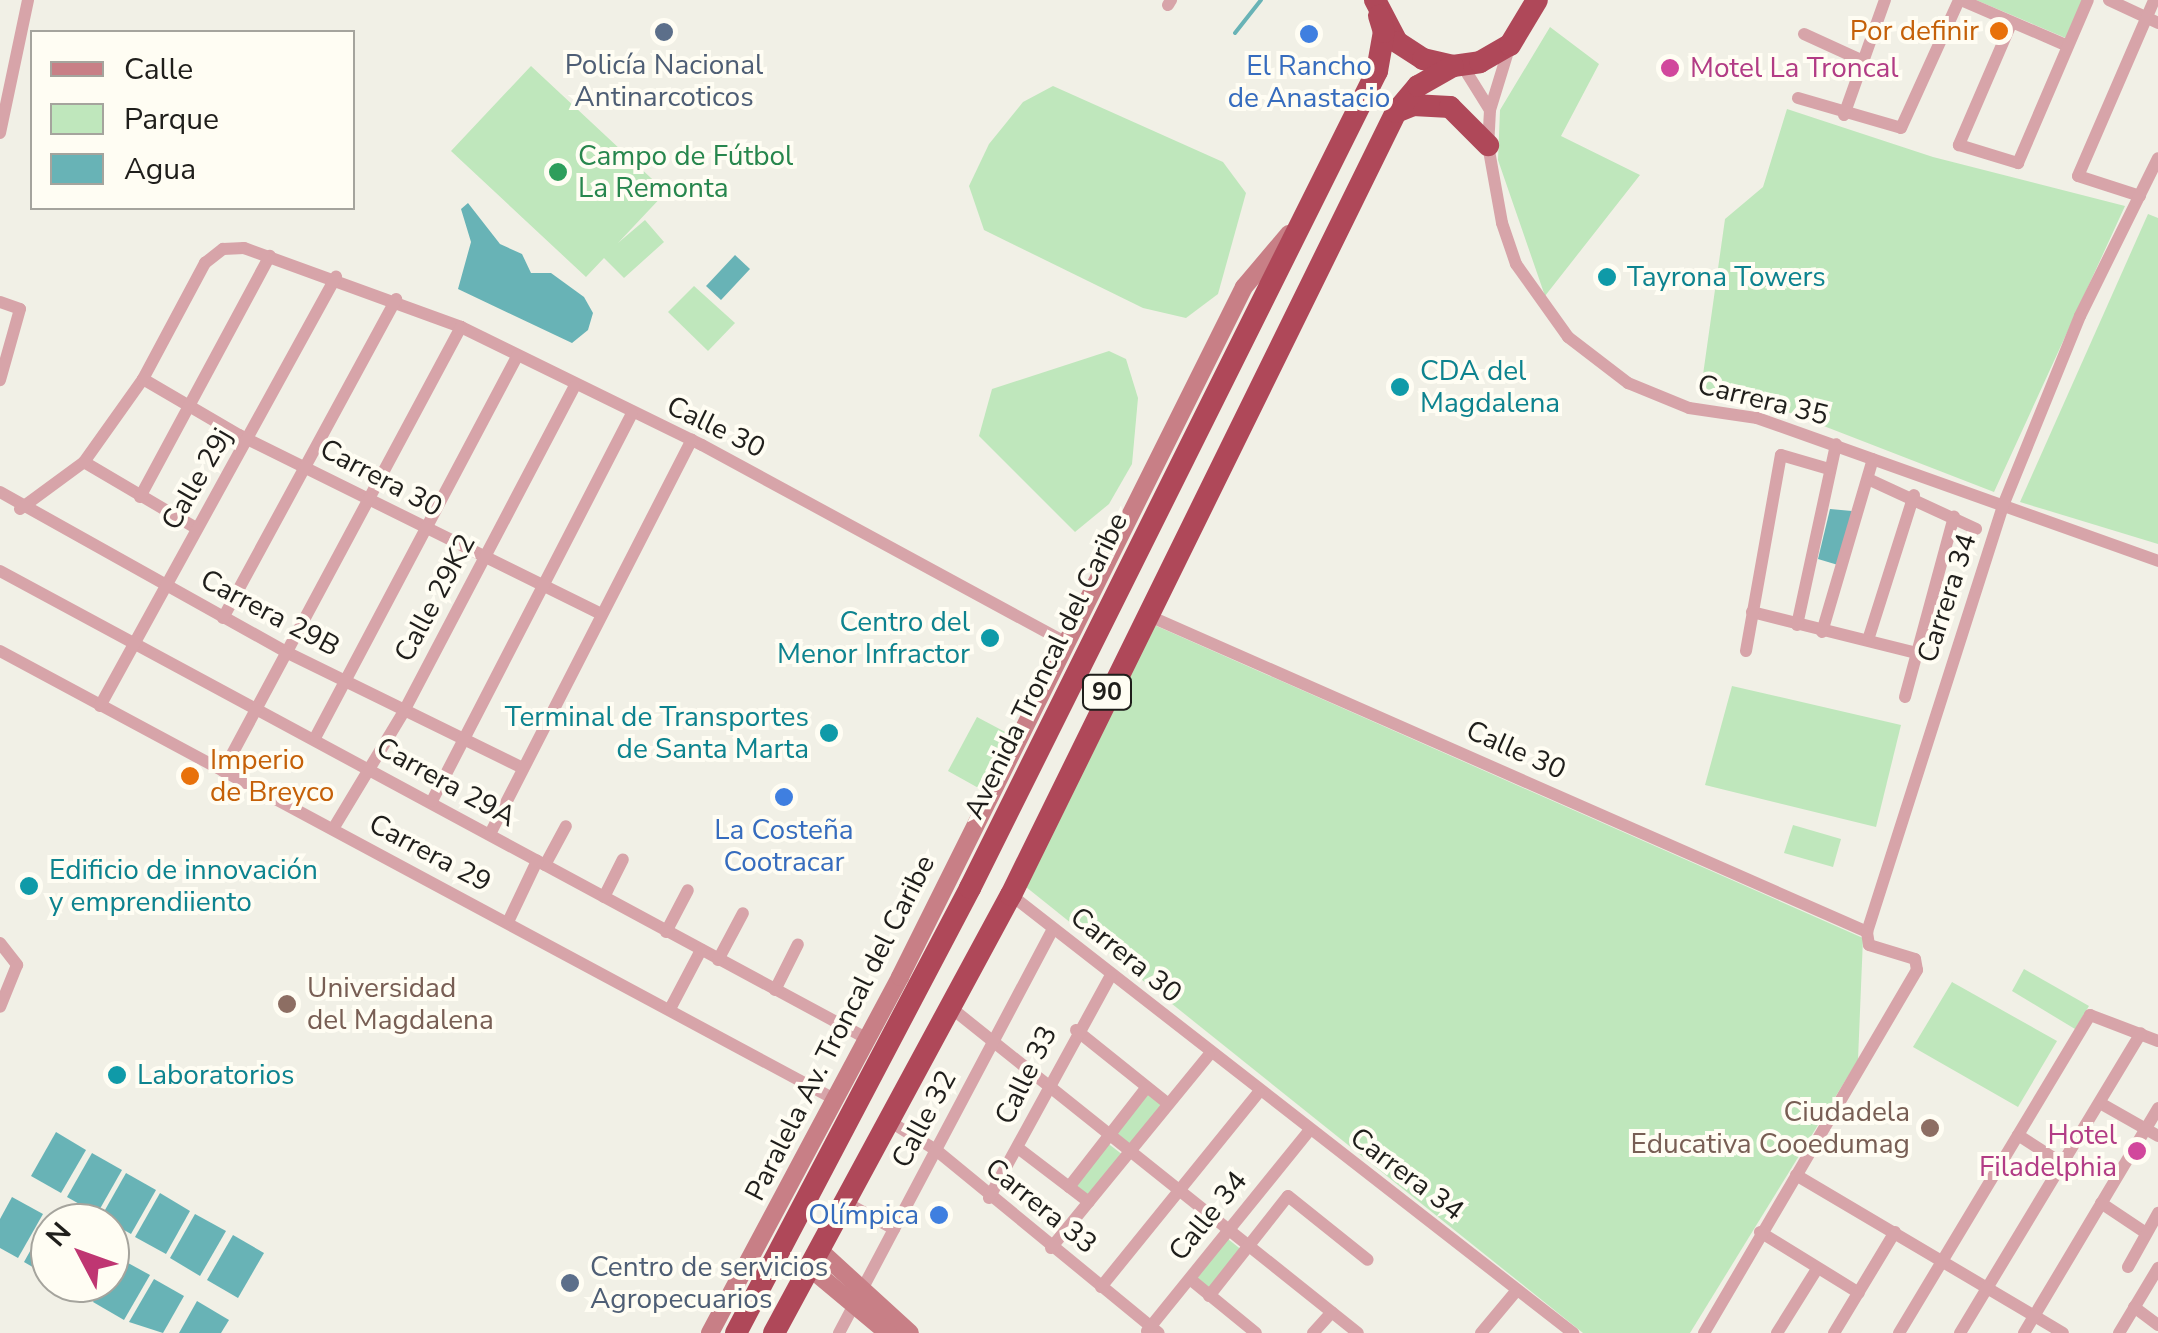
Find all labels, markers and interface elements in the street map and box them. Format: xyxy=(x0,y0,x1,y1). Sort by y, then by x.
place label: Por definir xyxy=(1850,14,1979,48)
marker: Por definir xyxy=(1988,20,2010,42)
marker: Policía Nacional Antinarcoticos xyxy=(653,21,675,43)
marker: El Rancho de Anastacio xyxy=(1298,23,1320,45)
legend xyxy=(30,30,355,210)
place label: Policía Nacional Antinarcoticos xyxy=(565,48,763,114)
text: Calle xyxy=(124,49,193,90)
place label: El Rancho de Anastacio xyxy=(1228,49,1390,115)
place label: Motel La Troncal xyxy=(1690,51,1899,85)
marker: Motel La Troncal xyxy=(1659,57,1681,79)
text: Parque xyxy=(124,99,219,140)
place label: Campo de Fútbol La Remonta xyxy=(578,139,793,205)
text: Agua xyxy=(124,149,196,190)
marker: Campo de Fútbol La Remonta xyxy=(547,161,569,183)
place label: Tayrona Towers xyxy=(1627,260,1826,294)
marker: Tayrona Towers xyxy=(1596,266,1618,288)
place label: CDA del Magdalena xyxy=(1420,354,1560,420)
street label: Carrera 35 xyxy=(1694,368,1832,432)
marker: CDA del Magdalena xyxy=(1389,376,1411,398)
street label: Calle 30 xyxy=(661,389,771,465)
street label: Calle 29j xyxy=(154,422,240,536)
street label: Carrera 30 xyxy=(314,432,448,524)
street label: Avenida Troncal del Caribe xyxy=(957,507,1135,825)
street label: Calle 29K2 xyxy=(387,528,483,668)
street label: Carrera 34 xyxy=(1910,529,1984,667)
street label: Carrera 29B xyxy=(195,562,345,664)
place label: Centro del Menor Infractor xyxy=(777,605,970,671)
marker: Centro del Menor Infractor xyxy=(979,627,1001,649)
road number: 90 xyxy=(1082,672,1132,712)
place label: Terminal de Transportes de Santa Marta xyxy=(505,700,809,766)
street label: Calle 30 xyxy=(1461,713,1571,787)
marker: Terminal de Transportes de Santa Marta xyxy=(818,722,840,744)
street label: Carrera 29A xyxy=(371,730,521,834)
place label: Imperio de Breyco xyxy=(210,743,334,809)
marker: Imperio de Breyco xyxy=(179,765,201,787)
marker: La Costeña Cootracar xyxy=(773,786,795,808)
street label: Carrera 29 xyxy=(363,807,497,899)
place label: La Costeña Cootracar xyxy=(714,813,854,879)
street label: Paralela Av. Troncal del Caribe xyxy=(738,850,942,1206)
place label: Edificio de innovación y emprendiiento xyxy=(49,853,318,919)
marker: Edificio de innovación y emprendiiento xyxy=(18,875,40,897)
street label: Carrera 30 xyxy=(1064,900,1188,1010)
place label: Universidad del Magdalena xyxy=(307,971,494,1037)
marker: Universidad del Magdalena xyxy=(276,993,298,1015)
street label: Calle 33 xyxy=(988,1020,1064,1130)
place label: Laboratorios xyxy=(137,1058,294,1092)
marker: Laboratorios xyxy=(106,1064,128,1086)
street label: Calle 32 xyxy=(884,1065,964,1173)
place label: Ciudadela Educativa Cooedumag xyxy=(1630,1095,1910,1161)
marker: Ciudadela Educativa Cooedumag xyxy=(1919,1117,1941,1139)
place label: Hotel Filadelphia xyxy=(1979,1118,2117,1184)
street label: Carrera 34 xyxy=(1344,1120,1470,1228)
marker: Hotel Filadelphia xyxy=(2126,1140,2148,1162)
street label: Carrera 33 xyxy=(979,1151,1103,1261)
street label: Calle 34 xyxy=(1162,1164,1254,1268)
place label: Olímpica xyxy=(808,1198,919,1232)
north arrow xyxy=(30,1203,130,1303)
marker: Olímpica xyxy=(928,1204,950,1226)
text: N xyxy=(38,1214,80,1255)
place label: Centro de servicios Agropecuarios xyxy=(590,1250,828,1316)
marker: Centro de servicios Agropecuarios xyxy=(559,1272,581,1294)

